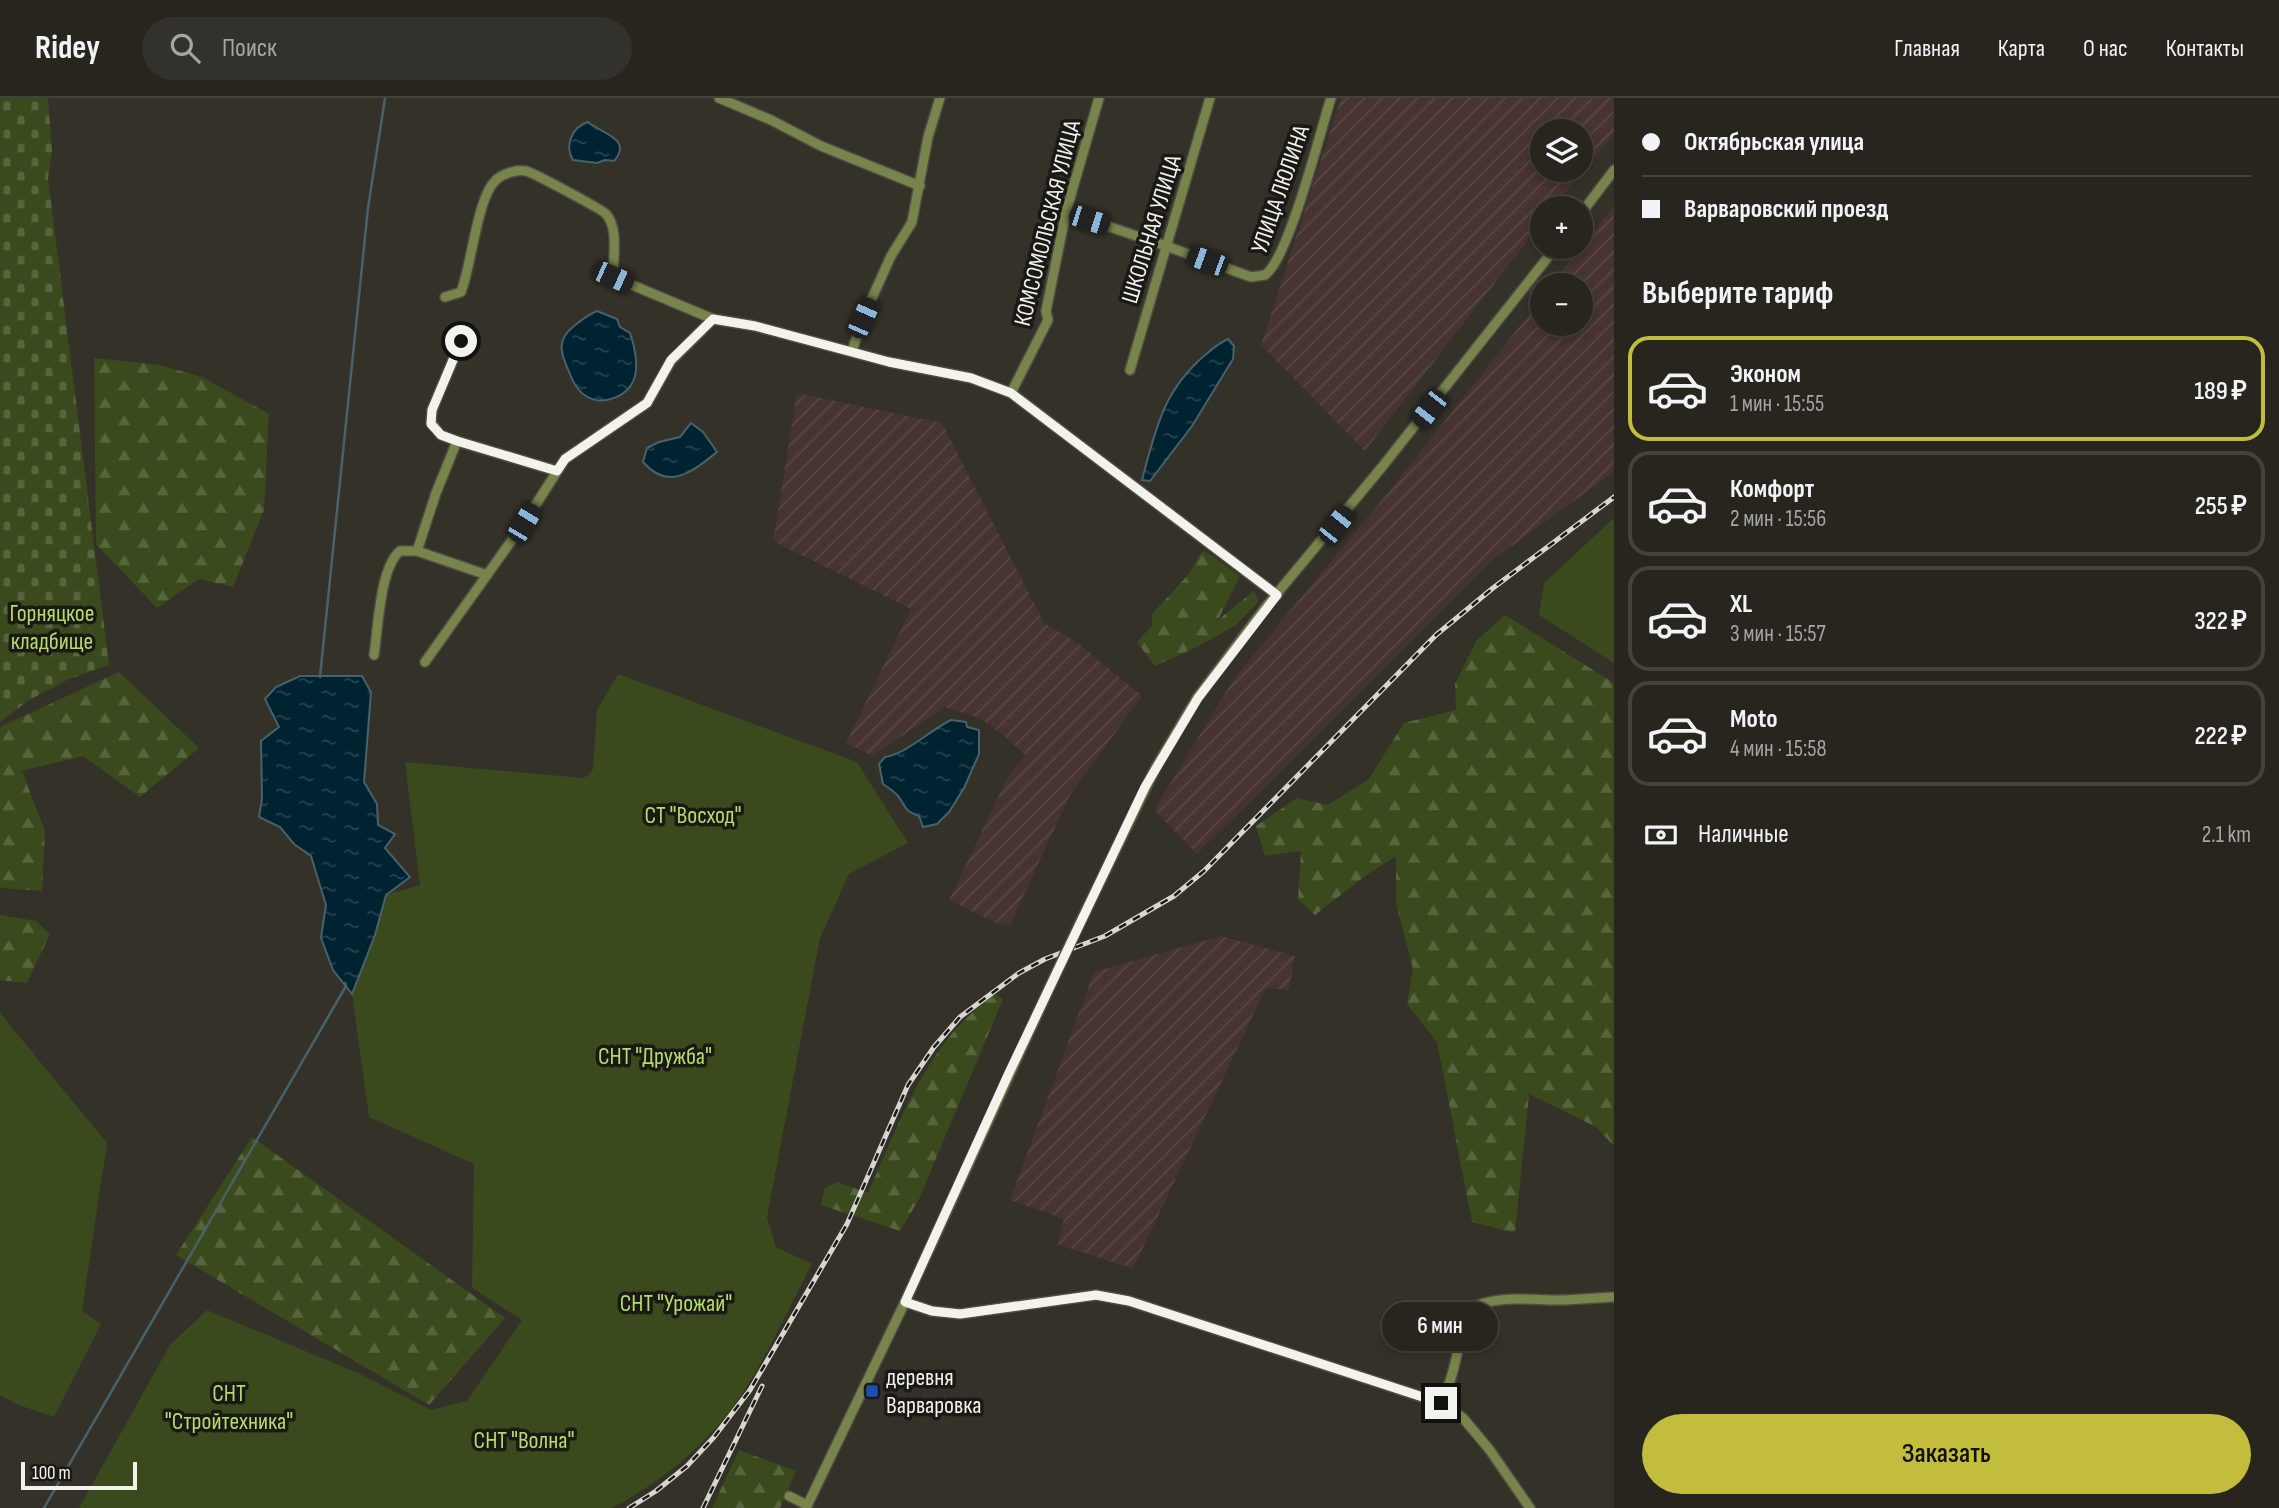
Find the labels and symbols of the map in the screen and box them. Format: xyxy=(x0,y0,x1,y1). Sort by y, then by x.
street label: КОМСОМОЛЬСКАЯ УЛИЦА xyxy=(1008,117,1087,329)
street label: УЛИЦА ЛЮЛИНА xyxy=(1245,121,1316,257)
street label: ШКОЛЬНАЯ УЛИЦА xyxy=(1115,151,1188,307)
car xyxy=(1066,204,1113,236)
car xyxy=(1184,244,1231,278)
car xyxy=(590,259,637,295)
car xyxy=(845,295,882,341)
route start xyxy=(445,325,477,357)
car xyxy=(1408,386,1451,432)
car xyxy=(505,500,544,546)
car xyxy=(1315,502,1358,548)
park label: Горняцкое кладбище xyxy=(10,599,94,656)
park label: СТ "Восход" xyxy=(645,801,741,830)
park label: СНТ "Дружба" xyxy=(598,1042,712,1071)
park label: СНТ "Урожай" xyxy=(620,1289,732,1318)
callout: 6 мин xyxy=(1383,1302,1499,1350)
place label: деревня Варваровка xyxy=(886,1363,981,1420)
park label: СНТ "Стройтехника" xyxy=(165,1379,293,1436)
marker: деревня Варваровка xyxy=(864,1383,880,1399)
route end xyxy=(1425,1387,1457,1419)
park label: СНТ "Волна" xyxy=(474,1426,575,1455)
scale bar xyxy=(21,1459,136,1491)

